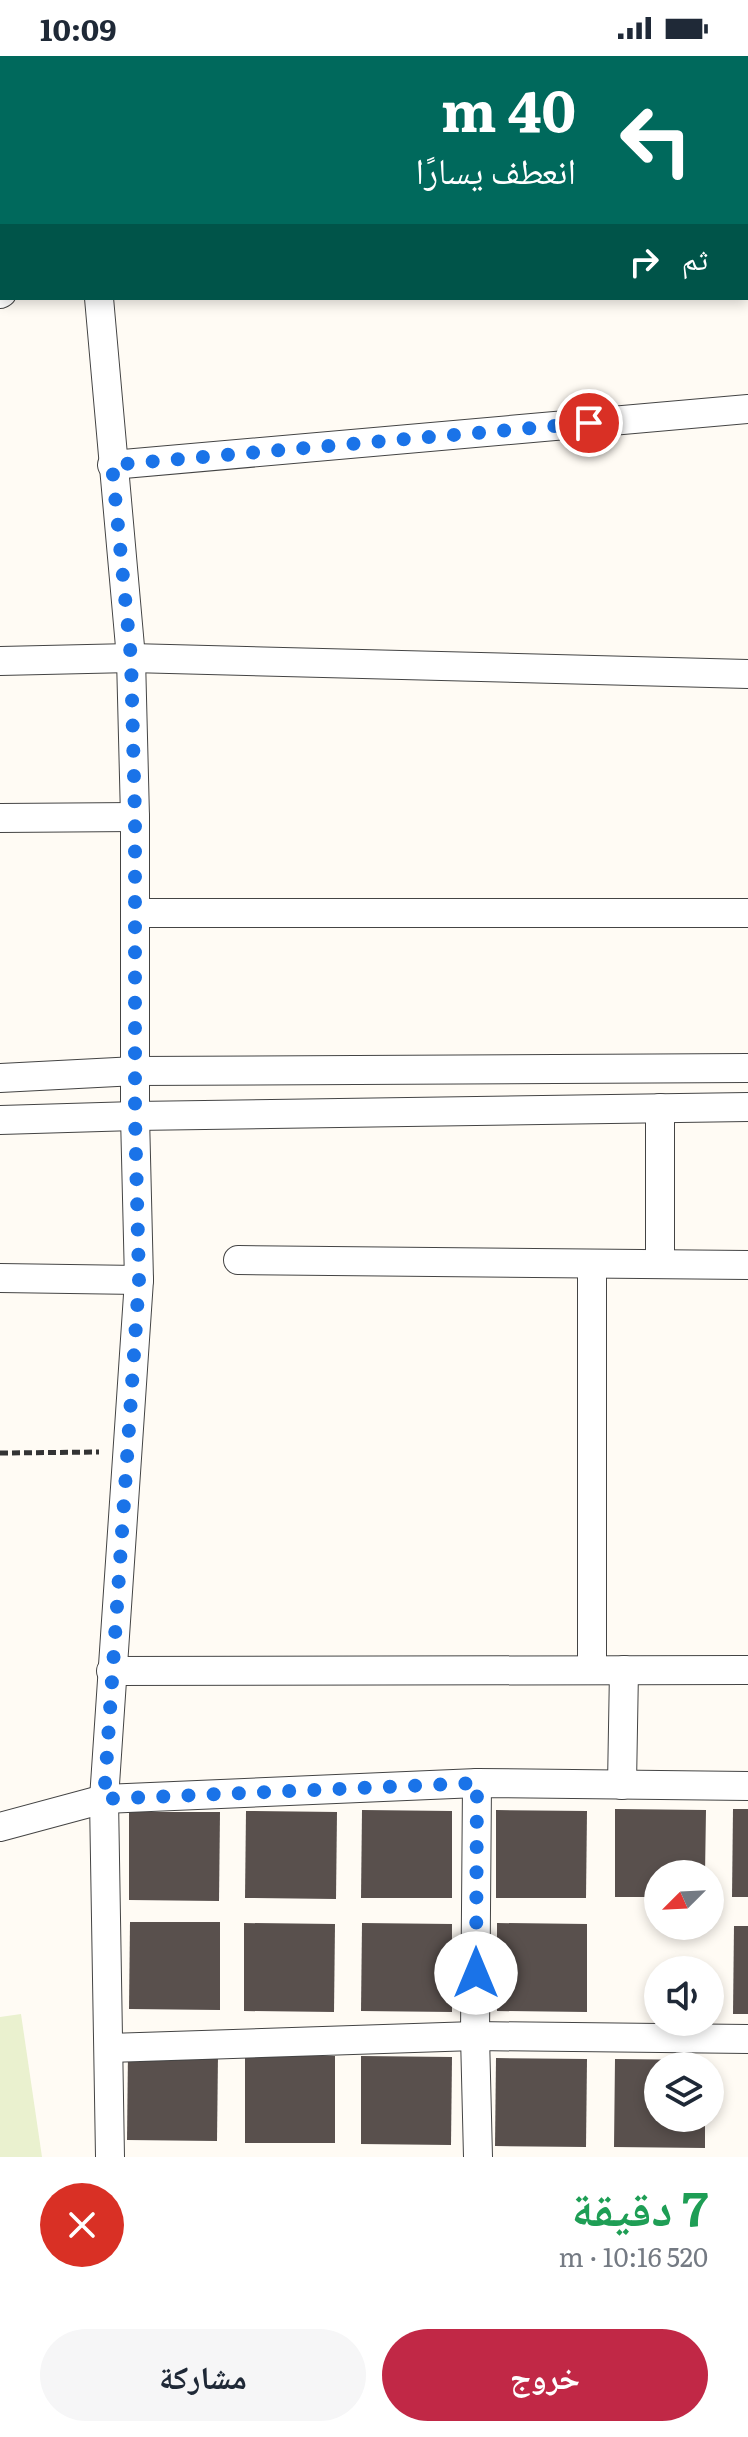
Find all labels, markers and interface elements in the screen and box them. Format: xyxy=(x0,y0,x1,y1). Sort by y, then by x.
text: 10:09 xyxy=(40,6,117,50)
text: 40 m xyxy=(441,66,576,149)
icon: left xyxy=(604,88,708,192)
text: انعطف يسارًا xyxy=(416,142,576,195)
text: ثم xyxy=(682,235,708,279)
icon: right xyxy=(622,240,666,284)
pin xyxy=(555,389,623,457)
icon: arrive xyxy=(567,401,611,445)
north arrow xyxy=(644,1860,724,1940)
map controls xyxy=(644,1860,724,2132)
position arrow xyxy=(434,1931,518,2015)
button: sound xyxy=(644,1956,724,2036)
button: layers xyxy=(644,2052,724,2132)
text: 7 دقيقة xyxy=(572,2170,708,2241)
button: close xyxy=(40,2183,124,2267)
text: 520 m · 10:16 xyxy=(559,2236,708,2275)
button: مشاركة xyxy=(40,2329,366,2421)
button: خروج xyxy=(382,2329,708,2421)

